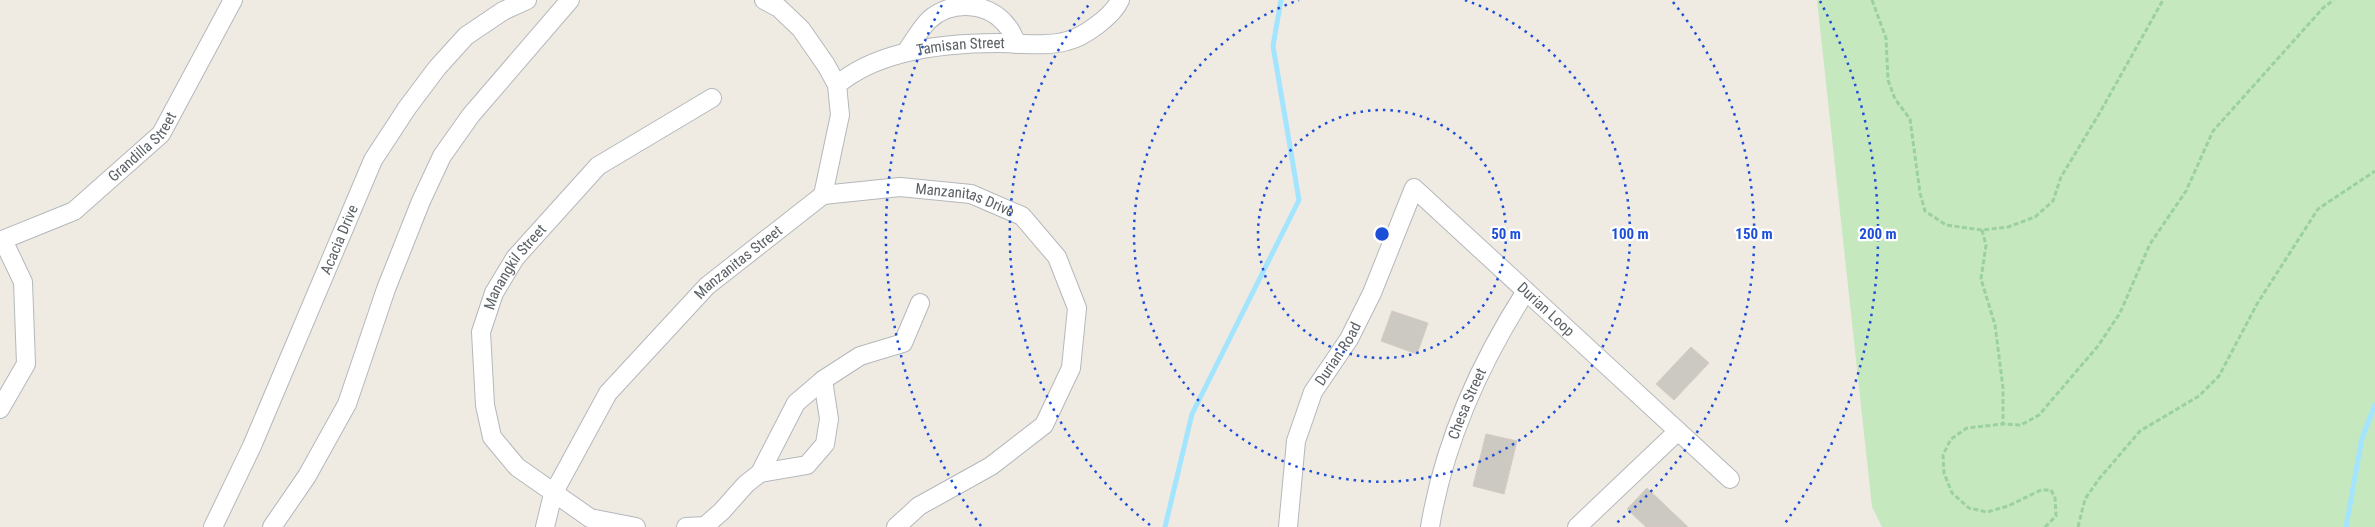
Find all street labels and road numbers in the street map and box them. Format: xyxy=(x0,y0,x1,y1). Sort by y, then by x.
street label: Tamisan Street xyxy=(915,34,1005,59)
street label: Grandilla Street xyxy=(104,109,180,186)
street label: Manzanitas Drive xyxy=(915,180,1017,221)
street label: Acacia Drive xyxy=(317,202,362,277)
street label: Manangkil Street xyxy=(480,221,550,312)
street label: Manzanitas Street xyxy=(691,222,786,303)
street label: Durian Loop xyxy=(1513,279,1578,340)
street label: Durian Road xyxy=(1311,319,1365,389)
street label: Chesa Street xyxy=(1444,365,1490,442)

